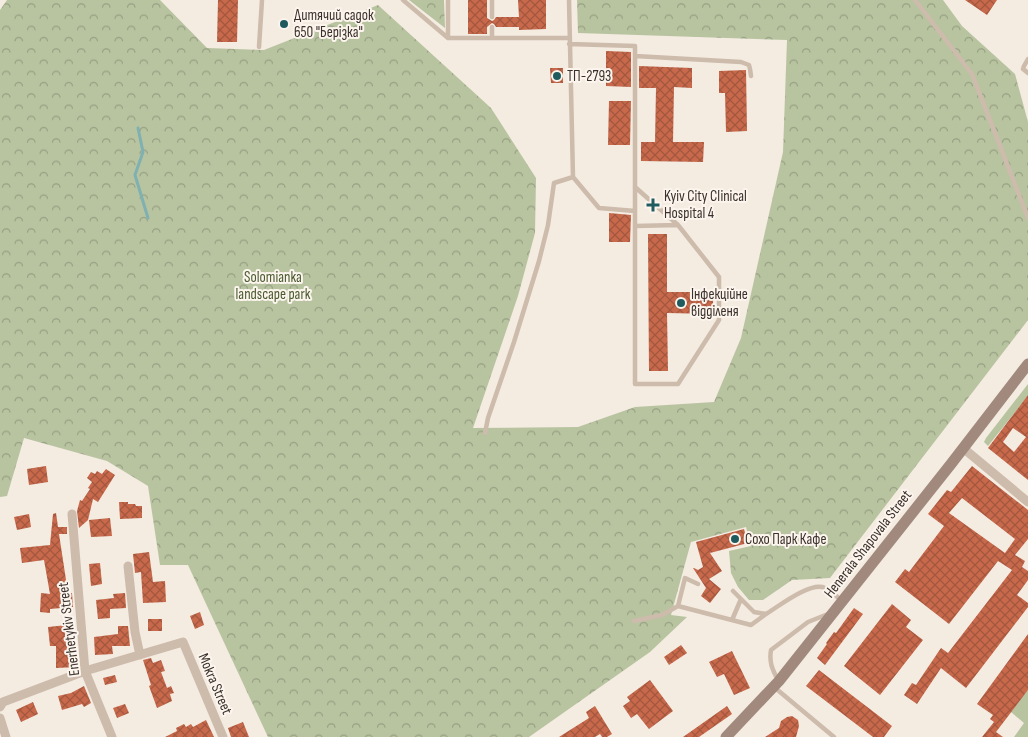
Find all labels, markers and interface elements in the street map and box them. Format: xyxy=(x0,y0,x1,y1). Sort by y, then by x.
place label: Дитячий садок 650 "Берізка" xyxy=(294,6,374,42)
marker: Дитячий садок 650 "Берізка" xyxy=(278,18,290,30)
place label: ТП-2793 xyxy=(567,67,611,86)
marker: ТП-2793 xyxy=(551,70,563,82)
place label: Kyiv City Clinical Hospital 4 xyxy=(664,187,747,223)
marker: Kyiv City Clinical Hospital 4 xyxy=(646,198,660,212)
park label: Solomianka landscape park xyxy=(236,268,311,304)
place label: Інфекційне відділеня xyxy=(691,285,748,321)
marker: Інфекційне відділеня xyxy=(675,297,687,309)
street label: Henerala Shapovala Street xyxy=(820,486,916,602)
place label: Сохо Парк Кафе xyxy=(745,530,827,549)
marker: Сохо Парк Кафе xyxy=(729,533,741,545)
street label: Enerhetykiv Street xyxy=(54,581,84,677)
street label: Mokra Street xyxy=(194,650,237,718)

